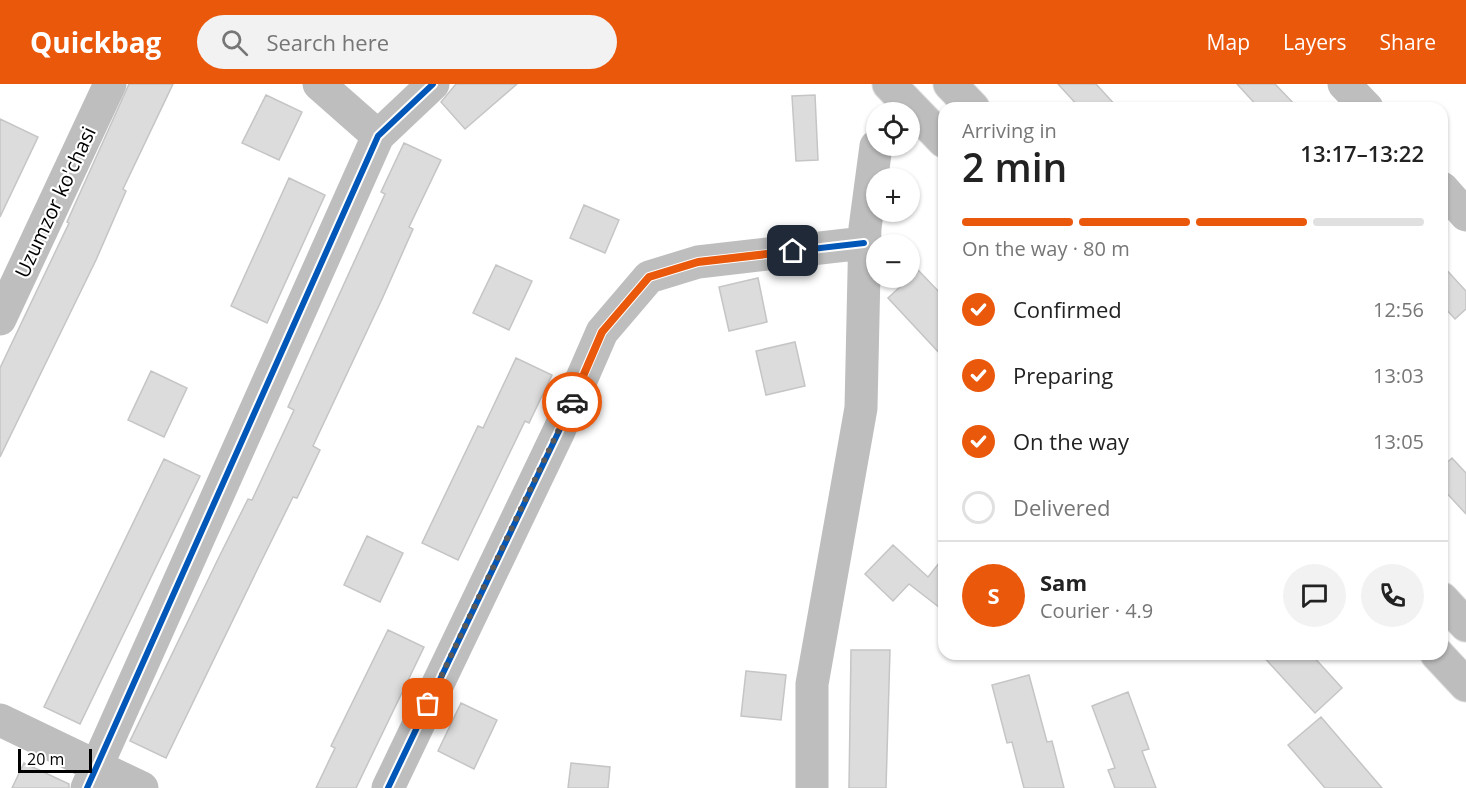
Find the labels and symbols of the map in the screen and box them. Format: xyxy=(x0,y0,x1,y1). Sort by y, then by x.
street label: Uzumzor ko'chasi xyxy=(8,122,102,282)
pin xyxy=(767,225,818,276)
courier xyxy=(542,372,602,432)
pin xyxy=(402,678,453,729)
scale bar xyxy=(18,746,92,774)

